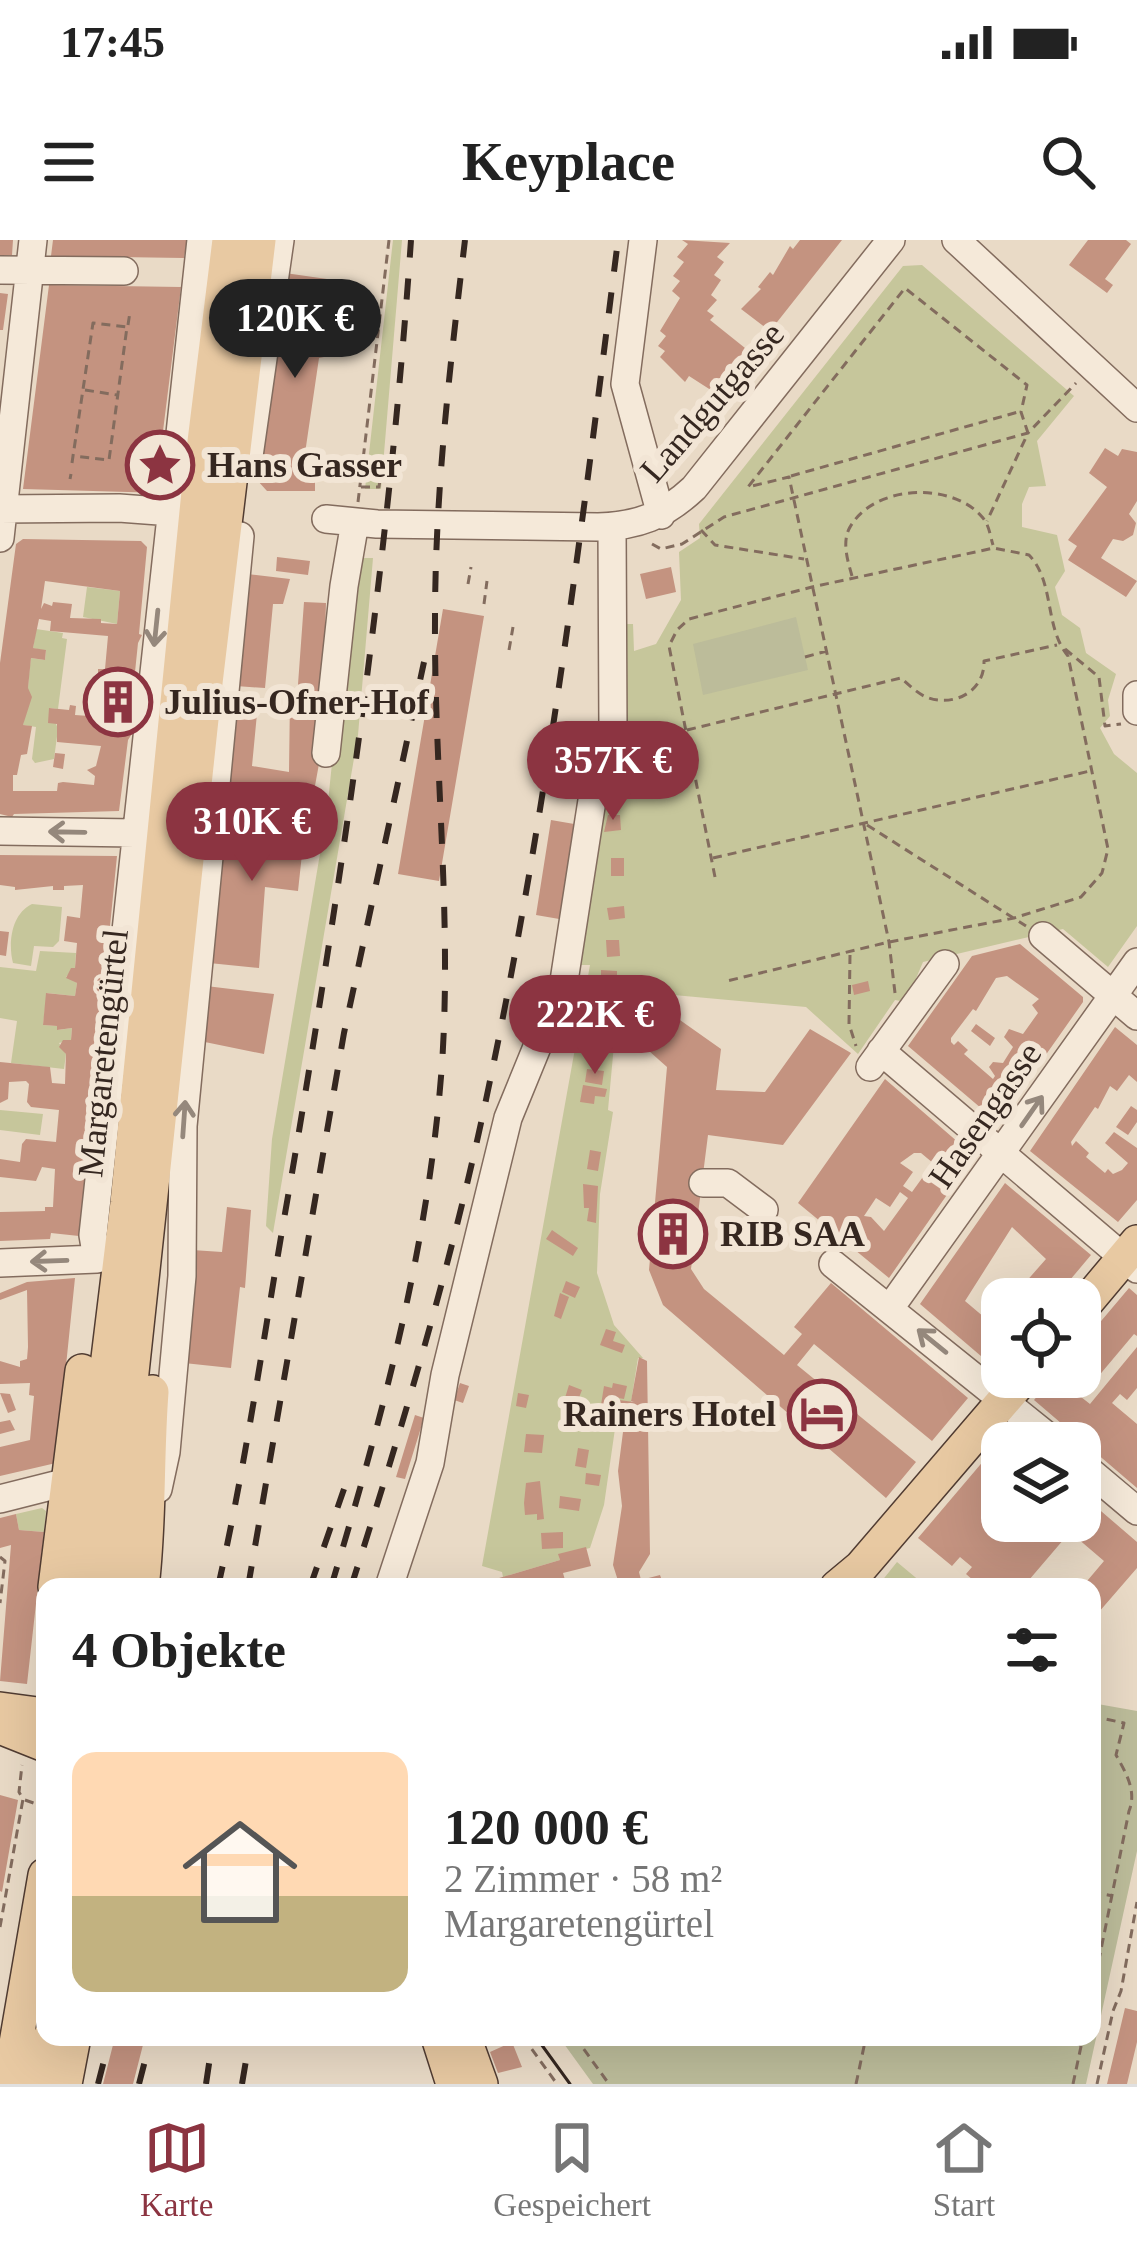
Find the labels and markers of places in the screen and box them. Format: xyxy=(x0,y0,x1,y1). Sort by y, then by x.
pin: 120K € xyxy=(197,279,393,381)
place icon: Hans Gasser xyxy=(125,430,195,500)
place label: Hans Gasser xyxy=(207,445,402,485)
building icon: Julius-Ofner-Hof xyxy=(83,667,153,737)
place label: Julius-Ofner-Hof xyxy=(164,682,430,722)
pin: 357K € xyxy=(515,721,711,823)
pin: 310K € xyxy=(154,782,350,884)
pin: 222K € xyxy=(497,975,693,1077)
building icon: RIB SAA xyxy=(638,1199,708,1269)
place label: RIB SAA xyxy=(720,1214,865,1254)
hotel icon: Rainers Hotel xyxy=(787,1379,857,1449)
place label: Rainers Hotel xyxy=(563,1394,776,1434)

